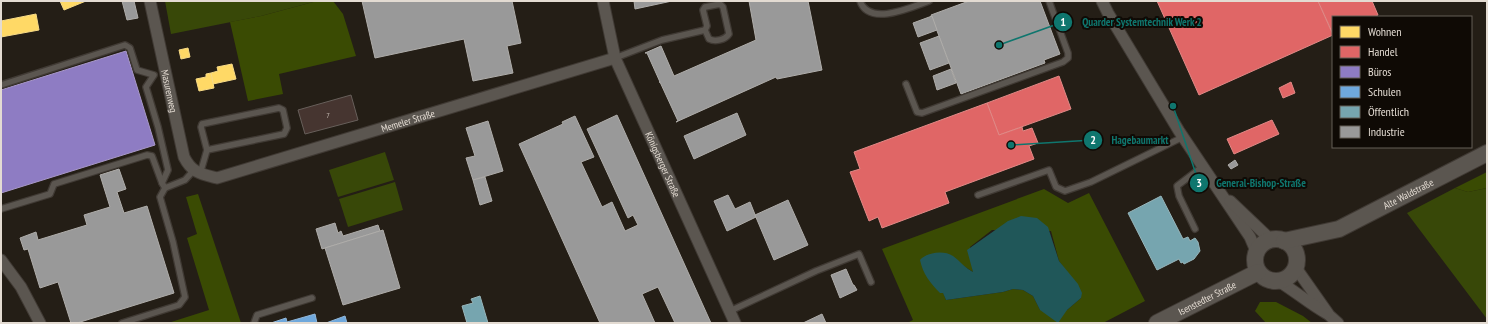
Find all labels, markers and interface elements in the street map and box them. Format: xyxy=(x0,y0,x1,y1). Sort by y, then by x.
callout: Quarder Systemtechnik Werk 2 xyxy=(1053,10,1210,33)
text: 1 xyxy=(1060,14,1066,29)
text: Quarder Systemtechnik Werk 2 xyxy=(1082,15,1202,29)
legend xyxy=(1332,16,1472,148)
text: Wohnen xyxy=(1368,24,1402,39)
text: Handel xyxy=(1368,44,1398,59)
text: Büros xyxy=(1368,64,1391,79)
street label: Masurenweg xyxy=(159,68,181,114)
text: Schulen xyxy=(1368,84,1401,99)
text: Öffentlich xyxy=(1368,104,1409,119)
street label: Memeler Straße xyxy=(380,106,436,135)
house number: 7 xyxy=(326,110,330,120)
text: Industrie xyxy=(1368,124,1405,139)
callout: Hagebaumarkt xyxy=(1083,129,1176,152)
street label: Königsberger Straße xyxy=(643,130,684,199)
text: 2 xyxy=(1090,132,1096,147)
text: Hagebaumarkt xyxy=(1111,133,1169,147)
callout: General-Bishop-Straße xyxy=(1189,172,1314,195)
text: 3 xyxy=(1196,175,1202,190)
street label: Alte Waldstraße xyxy=(1381,175,1435,212)
text: General-Bishop-Straße xyxy=(1216,176,1306,190)
street label: Isenstedter Straße xyxy=(1176,278,1238,318)

